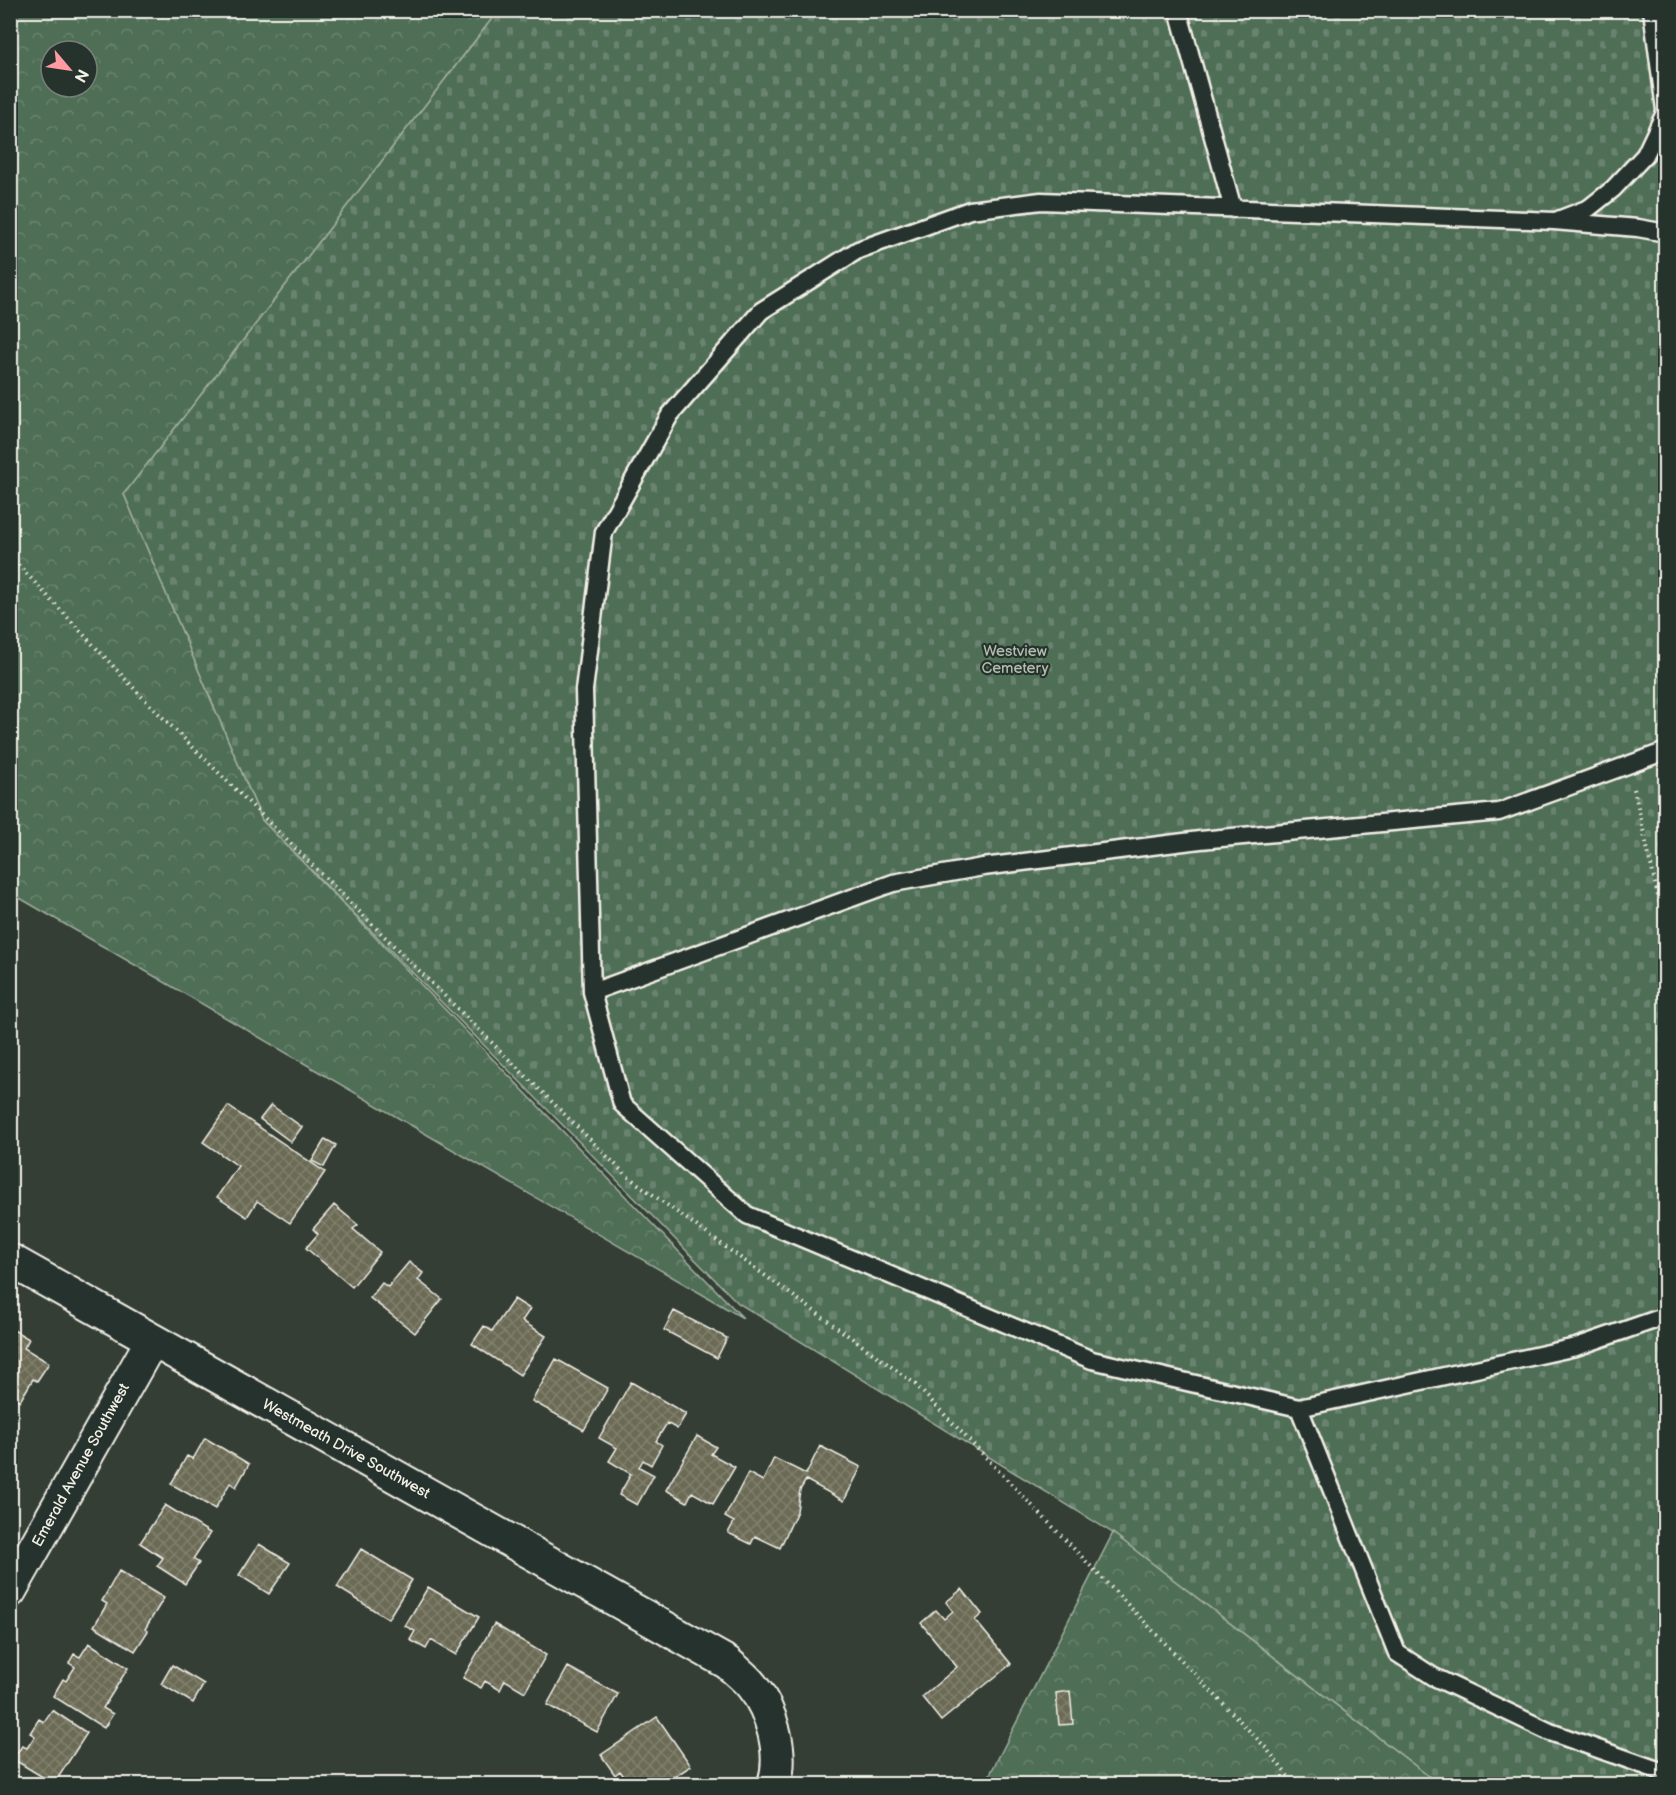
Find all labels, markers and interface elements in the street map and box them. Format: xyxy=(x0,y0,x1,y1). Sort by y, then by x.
north arrow xyxy=(39,39,99,99)
text: N xyxy=(70,66,92,85)
park label: Westview Cemetery xyxy=(982,642,1049,678)
street label: Emerald Avenue Southwest xyxy=(28,1379,134,1550)
street label: Westmeath Drive Southwest xyxy=(259,1395,434,1503)

